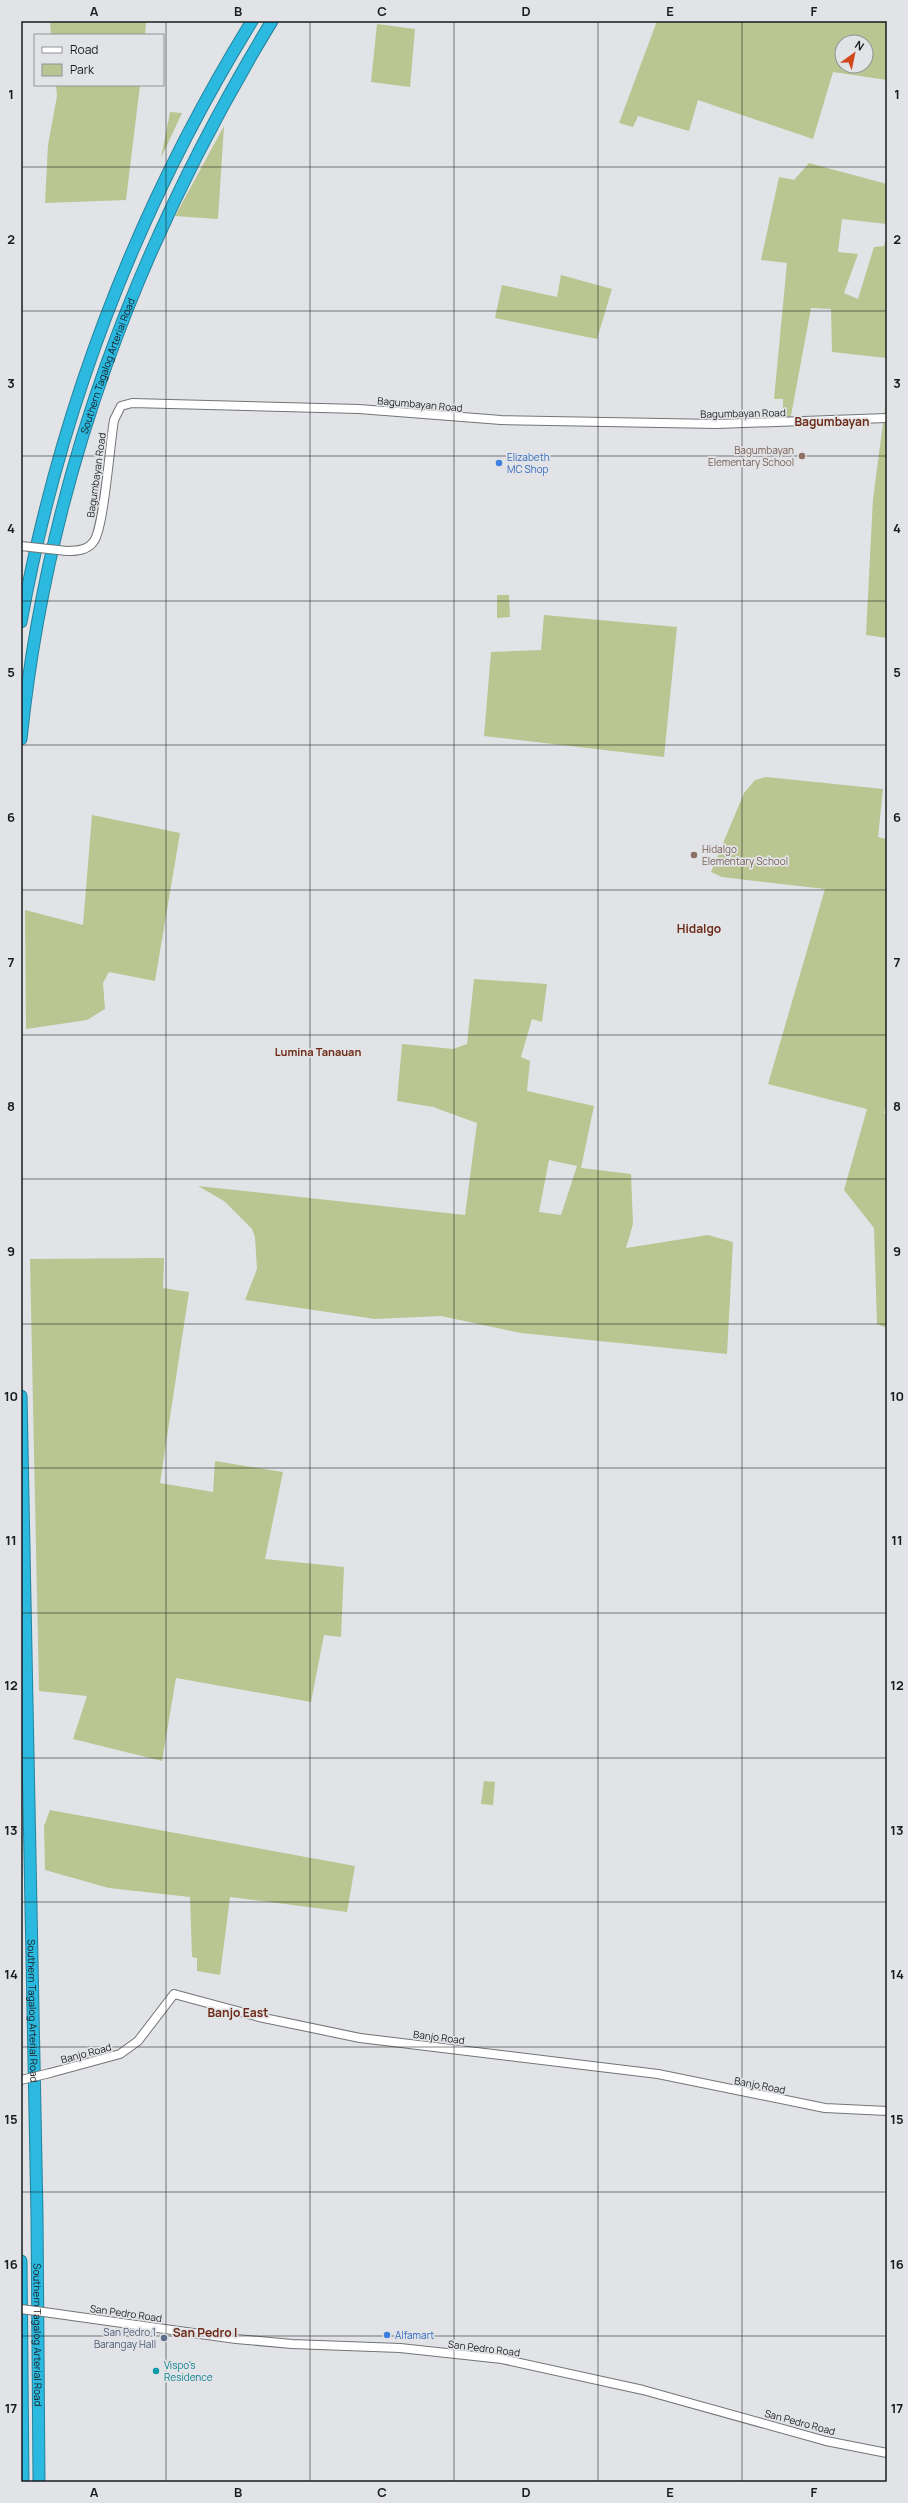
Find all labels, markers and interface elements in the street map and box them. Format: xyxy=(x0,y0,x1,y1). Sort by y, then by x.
text: A xyxy=(90,2,99,20)
text: B xyxy=(234,2,242,20)
text: C xyxy=(377,2,387,20)
text: D xyxy=(521,2,531,20)
text: E xyxy=(666,2,674,20)
text: F xyxy=(811,2,818,20)
legend xyxy=(34,34,164,86)
north arrow xyxy=(834,34,874,74)
text: N xyxy=(852,37,867,54)
text: Road xyxy=(70,41,98,58)
text: Park xyxy=(70,61,95,78)
text: 1 xyxy=(8,85,14,103)
text: 1 xyxy=(894,85,900,103)
text: 2 xyxy=(7,230,15,248)
text: 2 xyxy=(893,230,901,248)
street label: Southern Tagalog Arterial Road xyxy=(77,296,138,435)
text: 3 xyxy=(7,374,15,392)
text: 3 xyxy=(893,374,901,392)
street label: Bagumbayan Road xyxy=(377,393,463,415)
street label: Bagumbayan Road xyxy=(700,405,786,421)
district label: Bagumbayan xyxy=(794,413,870,430)
street label: Bagumbayan Road xyxy=(83,432,109,518)
place label: Bagumbayan Elementary School xyxy=(708,443,794,469)
place label: Elizabeth MC Shop xyxy=(507,450,550,476)
marker: Bagumbayan Elementary School xyxy=(797,451,807,461)
marker: Elizabeth MC Shop xyxy=(494,458,504,468)
text: 4 xyxy=(7,519,15,537)
text: 4 xyxy=(893,519,901,537)
text: 5 xyxy=(7,663,15,681)
text: 5 xyxy=(893,663,901,681)
text: 6 xyxy=(7,808,15,826)
text: 6 xyxy=(893,808,901,826)
place label: Hidalgo Elementary School xyxy=(702,842,788,868)
marker: Hidalgo Elementary School xyxy=(689,850,699,860)
district label: Hidalgo xyxy=(677,920,721,937)
text: 7 xyxy=(8,953,15,971)
text: 7 xyxy=(894,953,901,971)
district label: Lumina Tanauan xyxy=(275,1044,361,1059)
text: 8 xyxy=(7,1097,15,1115)
text: 8 xyxy=(893,1097,901,1115)
text: 9 xyxy=(7,1242,15,1260)
text: 9 xyxy=(893,1242,901,1260)
text: 10 xyxy=(4,1387,18,1405)
text: 10 xyxy=(890,1387,904,1405)
text: 11 xyxy=(5,1531,17,1549)
text: 11 xyxy=(891,1531,903,1549)
text: 12 xyxy=(4,1676,18,1694)
text: 12 xyxy=(890,1676,904,1694)
text: 13 xyxy=(4,1821,18,1839)
text: 13 xyxy=(890,1821,904,1839)
street label: Southern Tagalog Arterial Road xyxy=(25,1939,41,2083)
text: 14 xyxy=(4,1965,18,1983)
text: 14 xyxy=(890,1965,904,1983)
district label: Banjo East xyxy=(208,2004,268,2021)
street label: Banjo Road xyxy=(412,2027,466,2047)
street label: Banjo Road xyxy=(59,2040,113,2066)
street label: Banjo Road xyxy=(733,2073,787,2097)
text: 15 xyxy=(4,2110,18,2128)
text: 15 xyxy=(890,2110,904,2128)
text: 16 xyxy=(4,2255,18,2273)
text: 16 xyxy=(890,2255,904,2273)
street label: Southern Tagalog Arterial Road xyxy=(30,2263,45,2407)
street label: San Pedro Road xyxy=(89,2301,163,2325)
district label: San Pedro I xyxy=(173,2324,237,2341)
place label: San Pedro 1 Barangay Hall xyxy=(94,2325,156,2351)
place label: Alfamart xyxy=(395,2328,434,2342)
marker: Alfamart xyxy=(382,2330,392,2340)
marker: San Pedro 1 Barangay Hall xyxy=(159,2333,169,2343)
street label: San Pedro Road xyxy=(447,2337,521,2359)
place label: Vispo's Residence xyxy=(164,2358,213,2384)
marker: Vispo's Residence xyxy=(151,2366,161,2376)
text: 17 xyxy=(5,2399,17,2417)
text: 17 xyxy=(891,2399,903,2417)
street label: San Pedro Road xyxy=(763,2406,837,2438)
text: A xyxy=(90,2483,99,2501)
text: B xyxy=(234,2483,242,2501)
text: C xyxy=(377,2483,387,2501)
text: D xyxy=(521,2483,531,2501)
text: E xyxy=(666,2483,674,2501)
text: F xyxy=(811,2483,818,2501)

